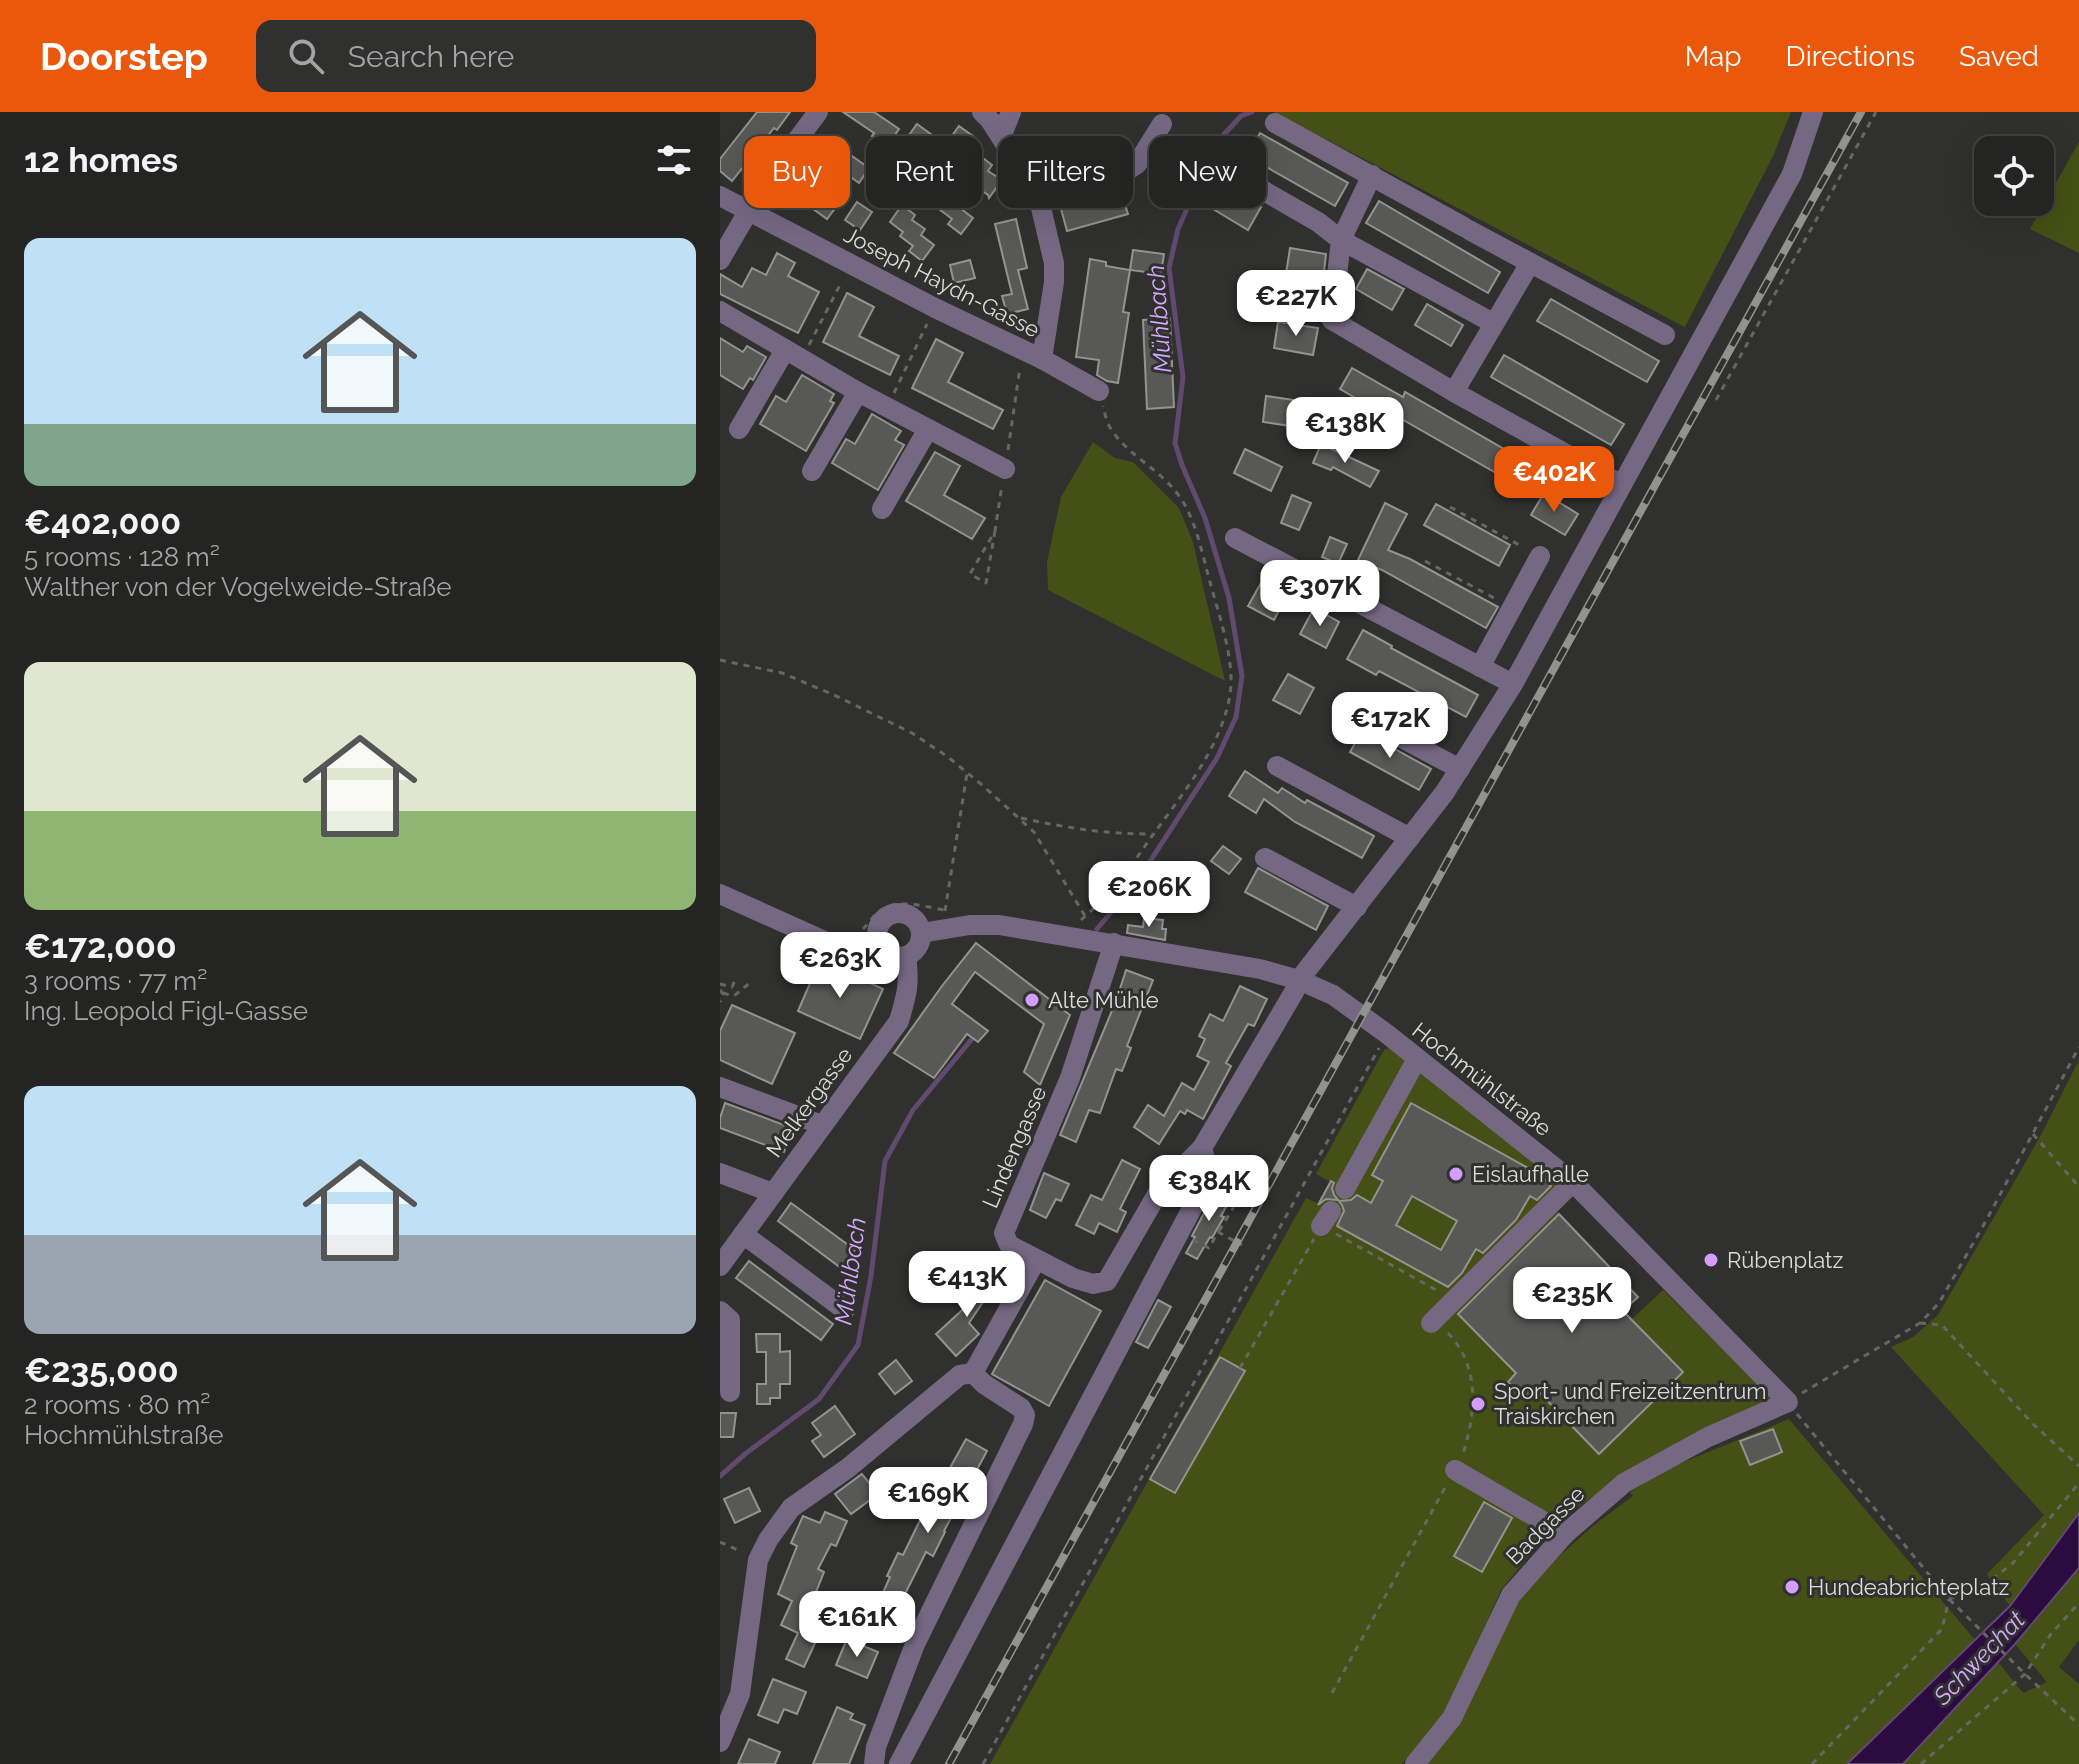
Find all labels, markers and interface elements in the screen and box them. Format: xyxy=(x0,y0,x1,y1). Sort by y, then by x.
search box xyxy=(256,20,816,92)
text: Doorstep xyxy=(40,34,208,79)
icon: search xyxy=(284,34,328,78)
text: Search here xyxy=(348,39,514,74)
text: Map xyxy=(1685,40,1742,73)
text: Directions xyxy=(1786,40,1915,73)
text: Saved xyxy=(1959,40,2039,73)
chip: Buy xyxy=(744,136,850,208)
chip: Rent xyxy=(866,136,982,208)
chip: Filters xyxy=(998,136,1133,208)
chip: New xyxy=(1149,136,1266,208)
map controls xyxy=(1974,136,2054,216)
button: locate xyxy=(1974,136,2054,216)
icon: filters xyxy=(652,138,696,182)
text: 12 homes xyxy=(24,140,178,180)
street label: Joseph Haydn-Gasse xyxy=(840,221,1044,343)
water label: Mühlbach xyxy=(1141,264,1177,374)
pin: €227K xyxy=(1240,270,1352,338)
text: €227K xyxy=(1255,281,1337,311)
icon: home xyxy=(288,290,432,434)
pin: €138K xyxy=(1289,397,1401,465)
text: €138K xyxy=(1304,408,1386,438)
pin: €402K xyxy=(1498,446,1610,514)
text: €402K xyxy=(1512,457,1596,487)
text: €402,000 xyxy=(24,502,181,542)
text: 5 rooms · 128 m² xyxy=(24,542,220,572)
pin: €307K xyxy=(1264,560,1376,628)
text: €307K xyxy=(1278,571,1362,601)
text: Walther von der Vogelweide-Straße xyxy=(24,572,451,602)
pin: €172K xyxy=(1334,692,1446,760)
text: €172K xyxy=(1350,703,1430,733)
icon: home xyxy=(288,714,432,858)
pin: €206K xyxy=(1093,861,1205,929)
text: €206K xyxy=(1107,872,1191,902)
text: €172,000 xyxy=(24,926,177,966)
pin: €263K xyxy=(784,932,896,1000)
text: €263K xyxy=(799,943,881,973)
text: 3 rooms · 77 m² xyxy=(24,966,207,996)
place label: Alte Mühle xyxy=(1048,987,1159,1013)
marker: Alte Mühle xyxy=(1023,991,1041,1009)
text: Ing. Leopold Figl-Gasse xyxy=(24,996,308,1026)
street label: Hochmühlstraße xyxy=(1407,1017,1557,1141)
street label: Melkergasse xyxy=(761,1042,858,1162)
street label: Lindengasse xyxy=(977,1082,1051,1212)
icon: home xyxy=(288,1138,432,1282)
pin: €384K xyxy=(1153,1155,1265,1223)
place label: Eislaufhalle xyxy=(1472,1161,1589,1187)
marker: Eislaufhalle xyxy=(1447,1165,1465,1183)
text: €384K xyxy=(1167,1166,1251,1196)
water label: Mühlbach xyxy=(828,1215,872,1327)
place label: Rübenplatz xyxy=(1727,1247,1843,1273)
pin: €413K xyxy=(911,1251,1023,1319)
marker: Rübenplatz xyxy=(1702,1251,1720,1269)
text: €413K xyxy=(927,1262,1007,1292)
pin: €235K xyxy=(1516,1267,1628,1335)
text: €235K xyxy=(1531,1278,1613,1308)
text: €235,000 xyxy=(24,1350,179,1390)
place label: Sport- und Freizeitzentrum Traiskirchen xyxy=(1494,1378,1767,1429)
text: 2 rooms · 80 m² xyxy=(24,1390,210,1420)
marker: Sport- und Freizeitzentrum Traiskirchen xyxy=(1469,1395,1487,1413)
text: Hochmühlstraße xyxy=(24,1420,224,1450)
pin: €169K xyxy=(872,1467,984,1535)
text: €169K xyxy=(887,1478,969,1508)
street label: Badgasse xyxy=(1500,1480,1590,1570)
place label: Hundeabrichteplatz xyxy=(1808,1574,2010,1600)
marker: Hundeabrichteplatz xyxy=(1783,1578,1801,1596)
pin: €161K xyxy=(801,1591,913,1659)
text: €161K xyxy=(817,1602,897,1632)
water label: Schwechat xyxy=(1927,1605,2031,1711)

